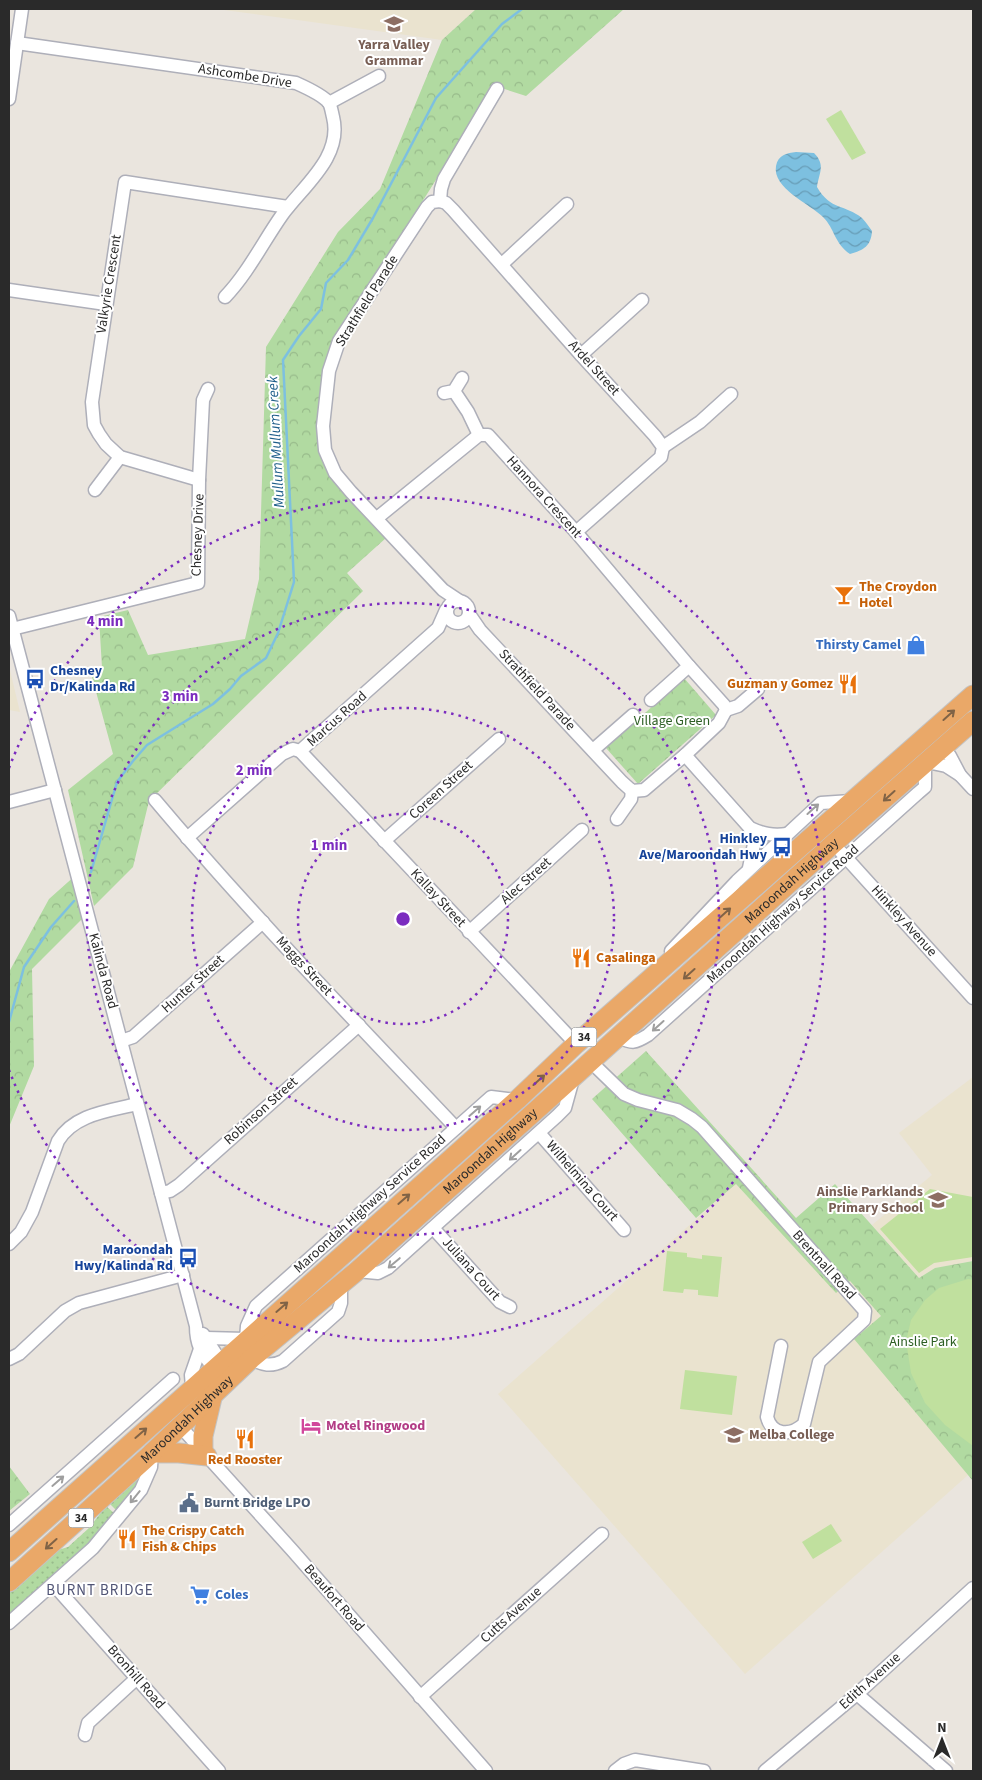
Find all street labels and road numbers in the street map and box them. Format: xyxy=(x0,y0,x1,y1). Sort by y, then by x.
street label: Ashcombe Drive xyxy=(197,59,293,93)
street label: Valkyrie Crescent xyxy=(91,233,127,335)
street label: Strathfield Parade xyxy=(331,251,403,351)
street label: Ardel Street xyxy=(564,336,625,400)
street label: Hannora Crescent xyxy=(502,452,587,543)
street label: Chesney Drive xyxy=(187,493,209,577)
street label: Strathfield Parade xyxy=(494,645,580,735)
street label: Marcus Road xyxy=(303,687,371,751)
street label: Coreen Street xyxy=(405,756,478,824)
street label: Maroondah Highway xyxy=(740,833,844,929)
street label: Maroondah Highway Service Road xyxy=(702,840,864,988)
street label: Alec Street xyxy=(496,853,556,909)
street label: Kallay Street xyxy=(406,864,471,932)
street label: Hinkley Avenue xyxy=(866,881,942,961)
street label: Kalinda Road xyxy=(83,931,123,1011)
street label: Maggs Street xyxy=(271,932,337,1000)
street label: Hunter Street xyxy=(157,950,229,1018)
road number: 34 xyxy=(572,1028,596,1046)
street label: Robinson Street xyxy=(220,1072,303,1150)
street label: Maroondah Highway xyxy=(439,1103,542,1199)
street label: Maroondah Highway Service Road xyxy=(289,1130,451,1278)
street label: Wilhelmina Court xyxy=(541,1136,623,1226)
street label: Brentnall Road xyxy=(787,1226,861,1304)
street label: Juliana Court xyxy=(437,1233,505,1305)
street label: Maroondah Highway xyxy=(136,1370,238,1469)
road number: 34 xyxy=(68,1509,94,1528)
street label: Beaufort Road xyxy=(299,1560,369,1636)
street label: Cutts Avenue xyxy=(476,1582,546,1648)
street label: Bronhill Road xyxy=(102,1641,170,1713)
street label: Edith Avenue xyxy=(835,1648,905,1714)

